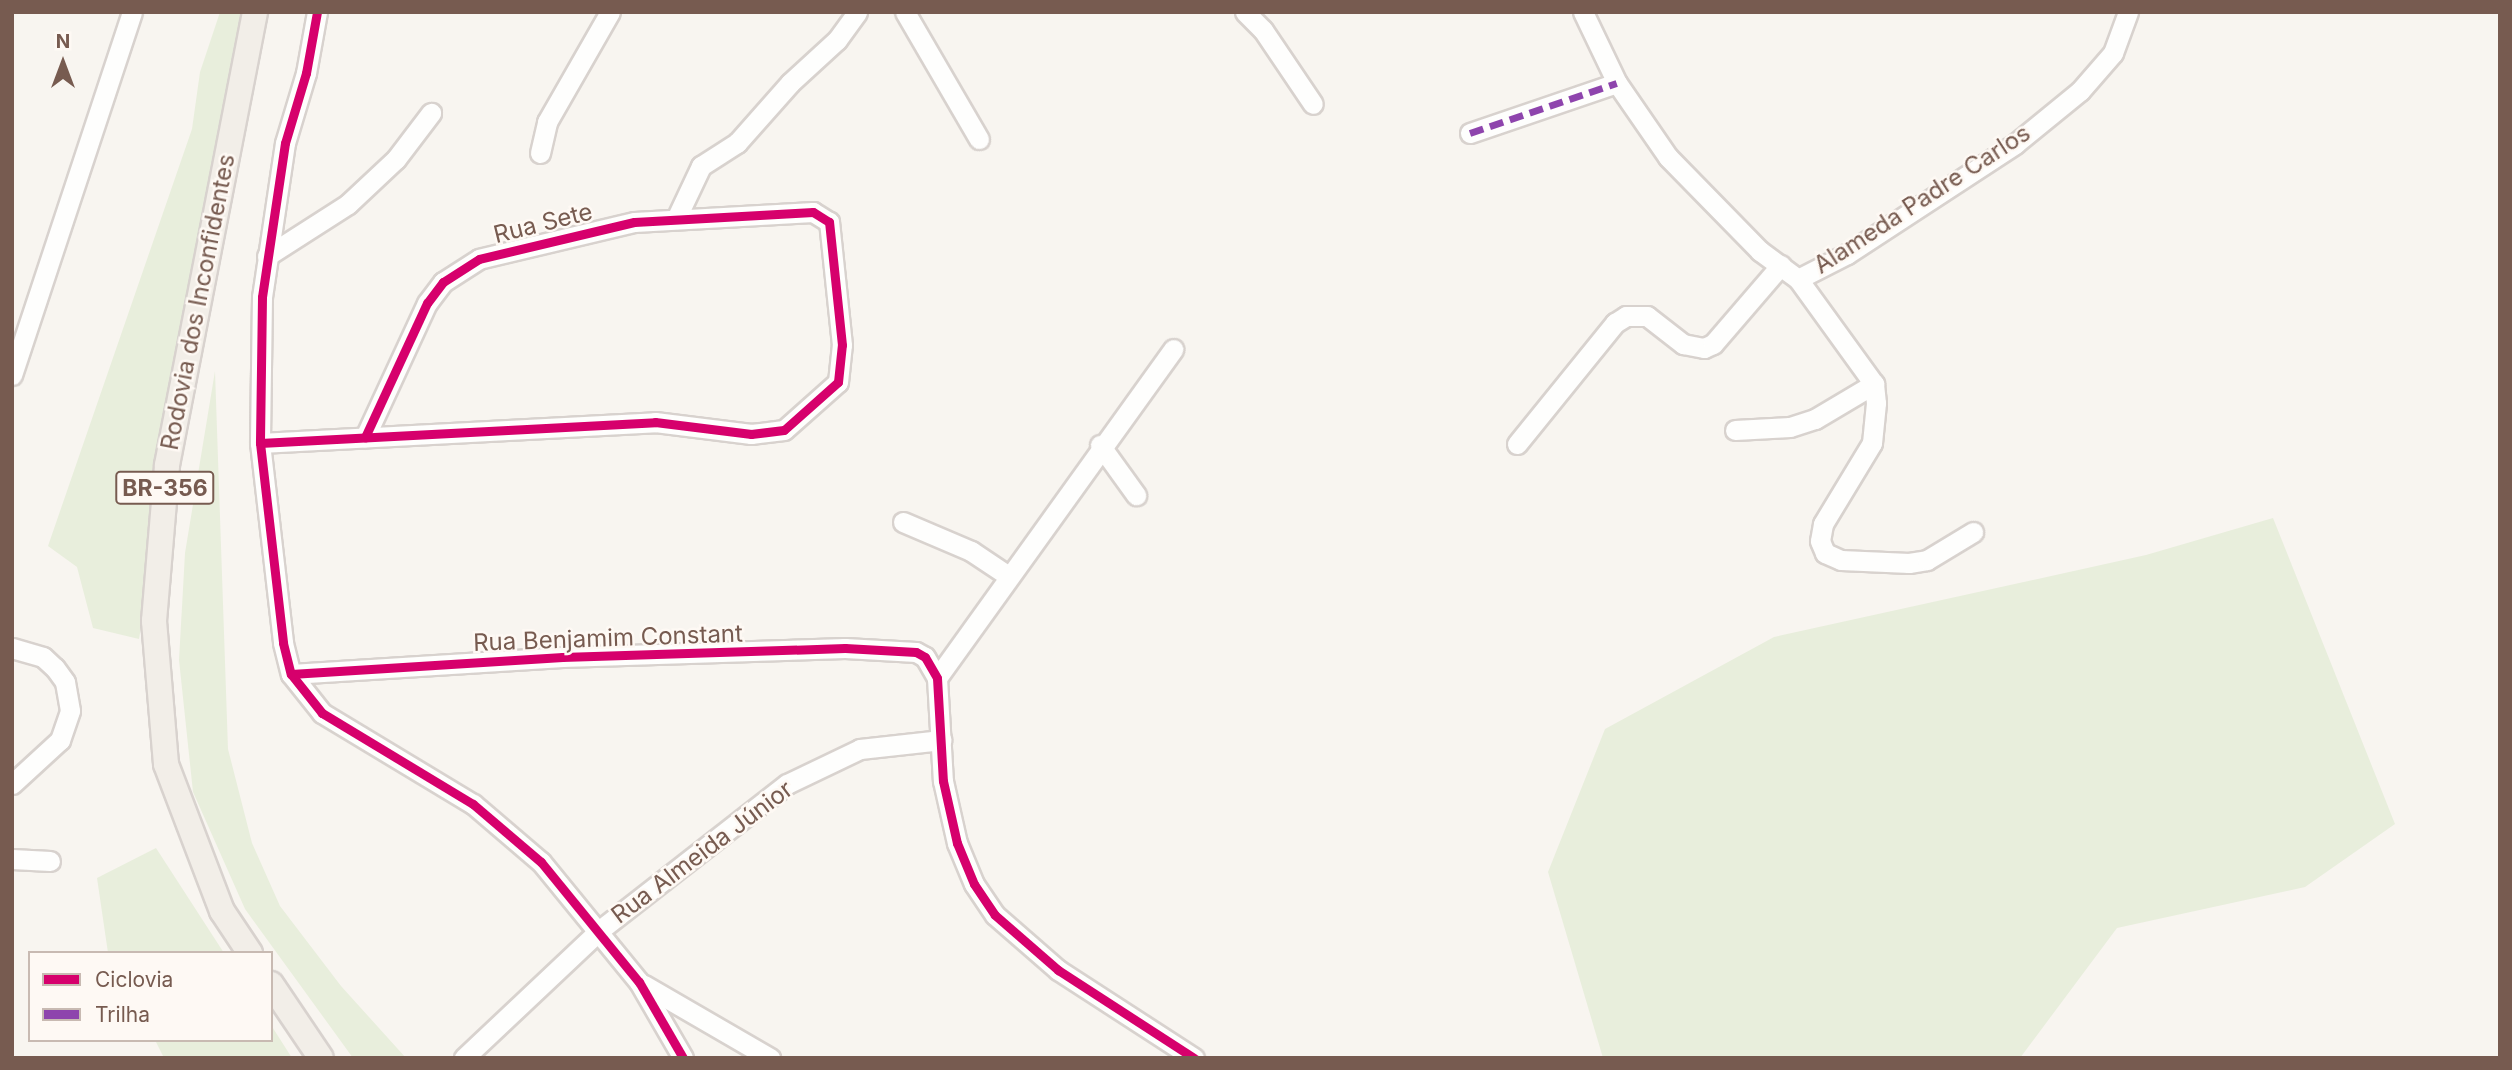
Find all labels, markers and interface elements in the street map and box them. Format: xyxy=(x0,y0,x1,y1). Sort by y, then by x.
north arrow xyxy=(28,28,98,98)
text: N xyxy=(56,30,70,53)
street label: Alameda Padre Carlos xyxy=(1809,118,2035,280)
street label: Rodovia dos Inconfidentes xyxy=(155,152,241,452)
street label: Rua Sete xyxy=(491,197,595,249)
road number: BR-356 xyxy=(114,468,216,508)
street label: Rua Benjamim Constant xyxy=(473,619,743,657)
street label: Rua Almeida Júnior xyxy=(606,775,798,929)
legend xyxy=(28,951,273,1042)
text: Ciclovia xyxy=(95,967,173,992)
text: Trilha xyxy=(95,1002,150,1027)

